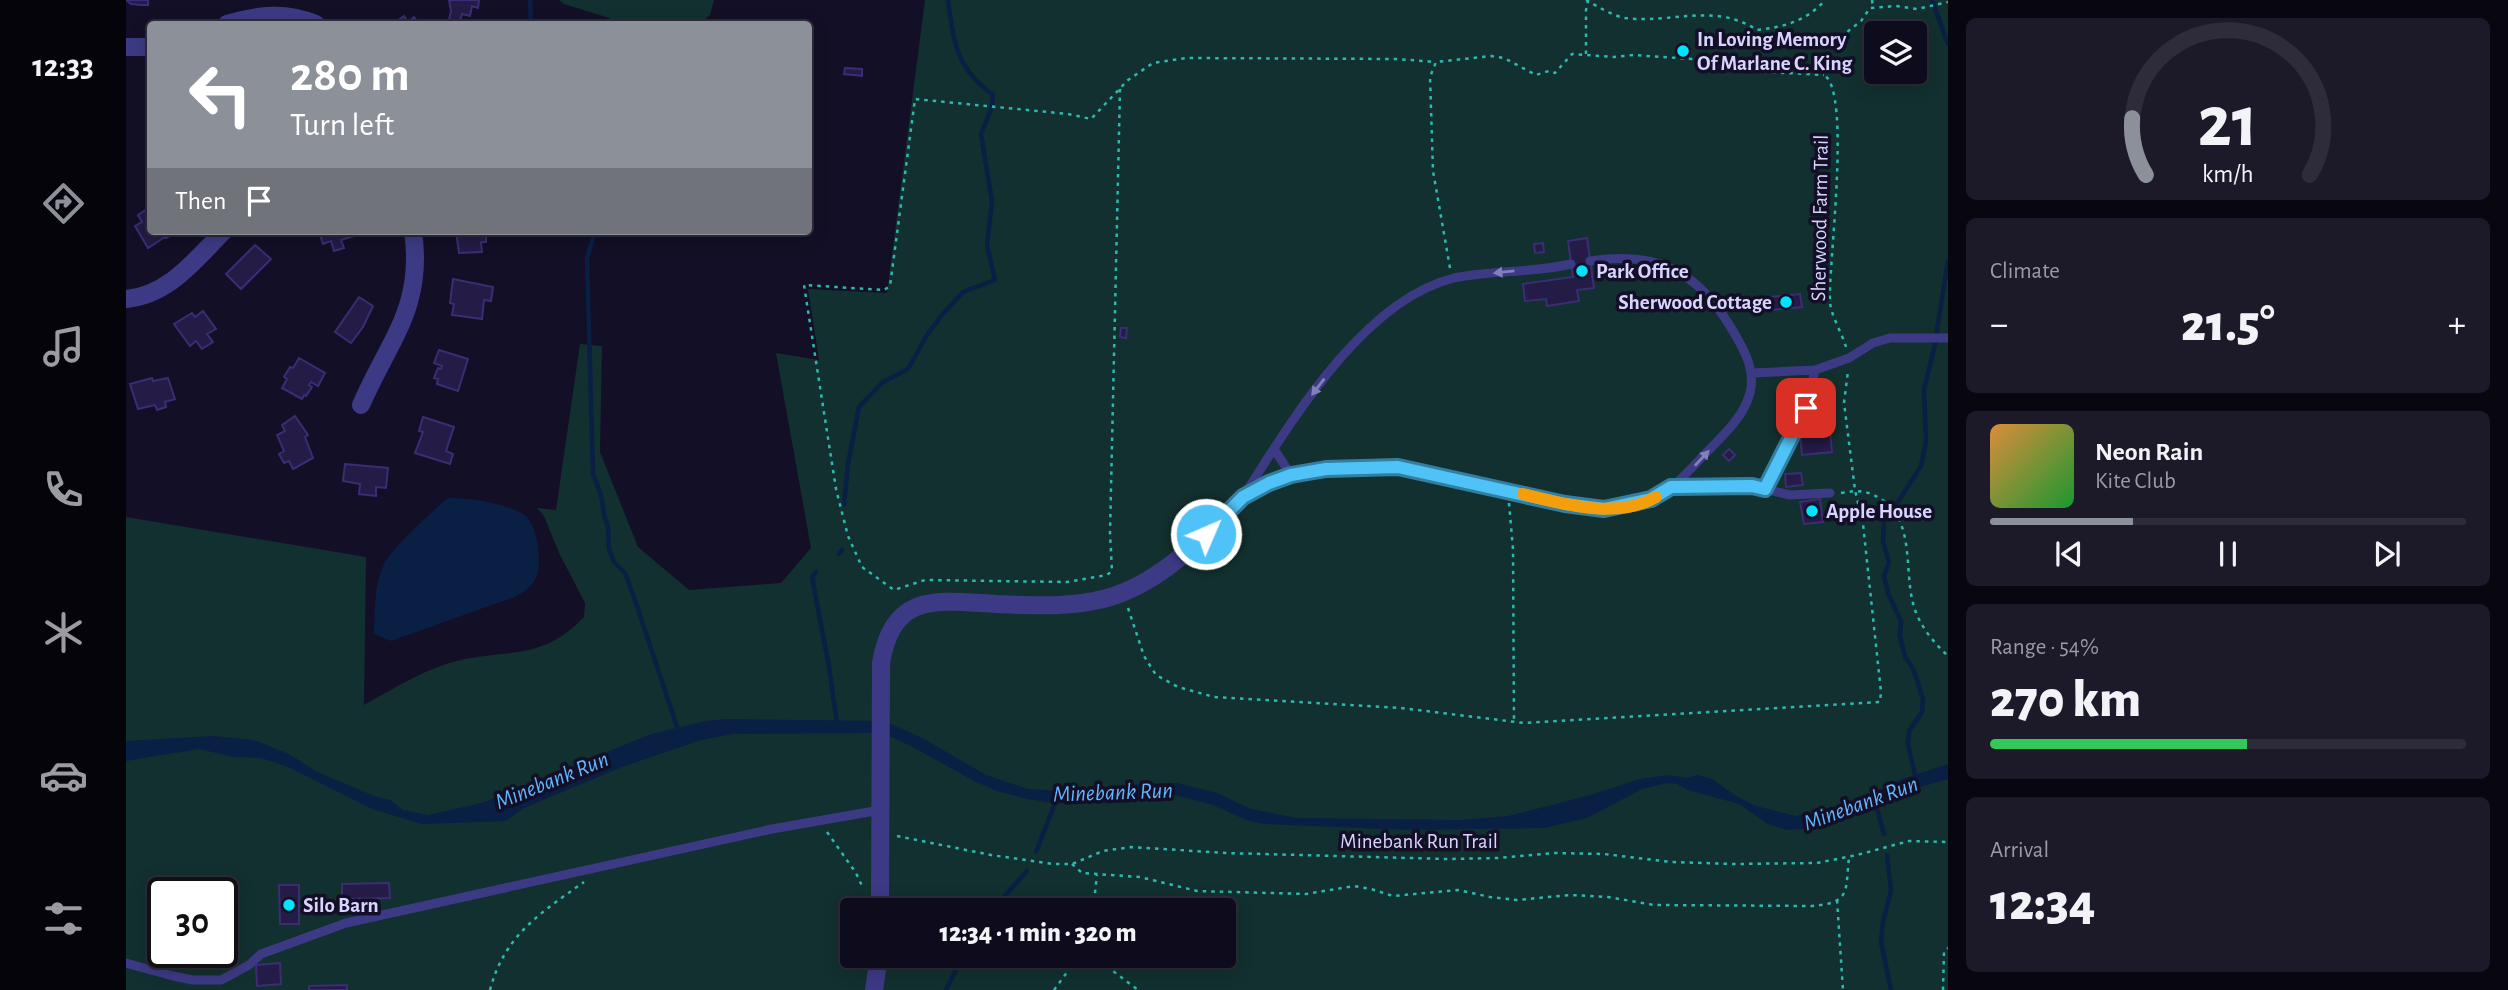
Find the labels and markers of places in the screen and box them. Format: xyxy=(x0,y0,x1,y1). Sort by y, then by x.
place label: In Loving Memory Of Marlane C. King xyxy=(1697,29,1853,74)
marker: In Loving Memory Of Marlane C. King xyxy=(1675,43,1691,59)
place label: Park Office xyxy=(1596,261,1689,282)
marker: Park Office xyxy=(1574,263,1590,279)
place label: Sherwood Cottage xyxy=(1618,292,1772,313)
marker: Sherwood Cottage xyxy=(1778,294,1794,310)
pin xyxy=(1776,378,1836,438)
place label: Apple House xyxy=(1826,501,1932,522)
marker: Apple House xyxy=(1804,503,1820,519)
place label: Silo Barn xyxy=(303,895,379,916)
marker: Silo Barn xyxy=(281,897,297,913)

